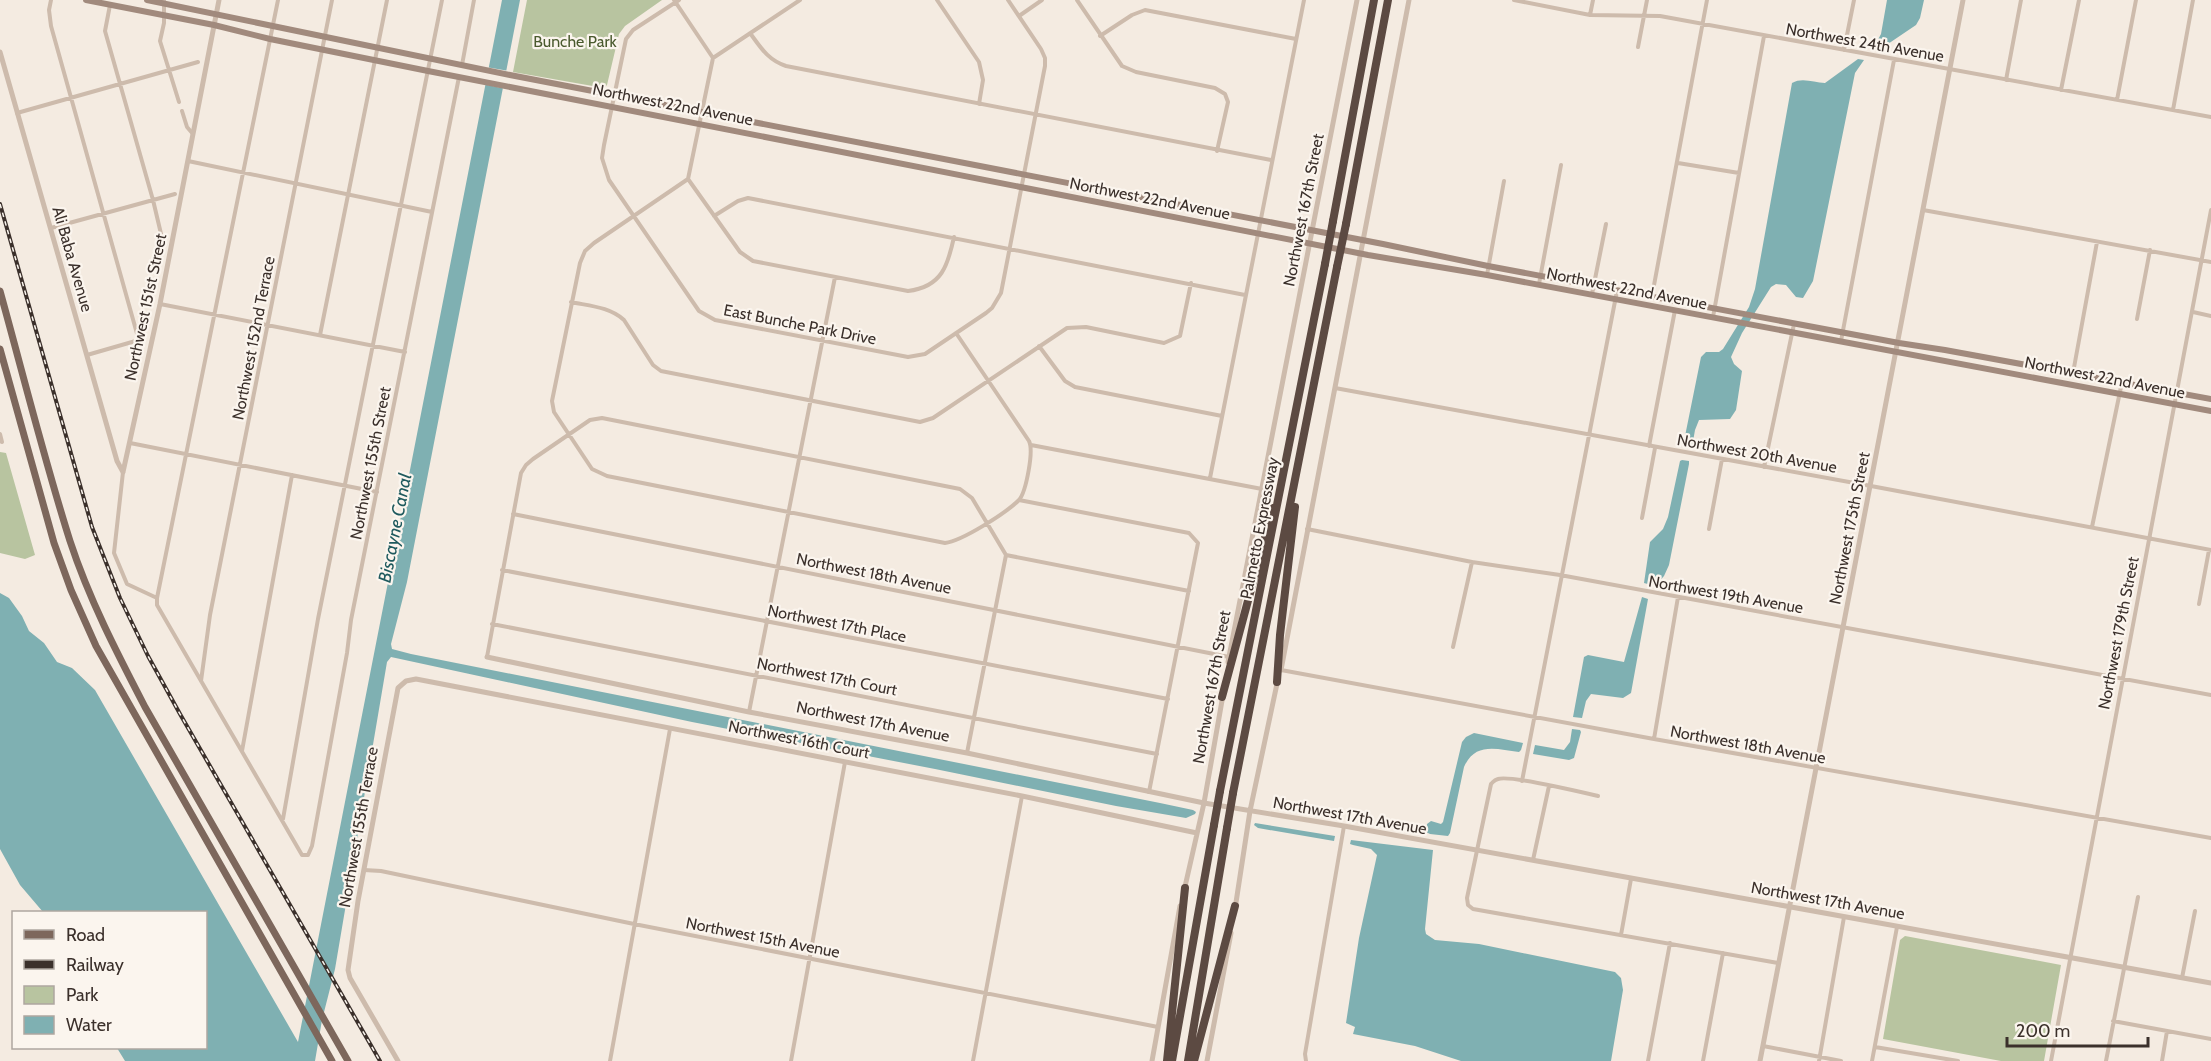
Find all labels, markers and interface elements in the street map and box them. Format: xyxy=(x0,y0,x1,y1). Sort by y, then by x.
street label: Northwest 24th Avenue xyxy=(1784,19,1945,66)
park label: Bunche Park xyxy=(533,32,618,51)
street label: Northwest 22nd Avenue xyxy=(591,80,755,129)
street label: Northwest 167th Street xyxy=(1279,132,1328,288)
street label: Northwest 22nd Avenue xyxy=(1068,174,1232,223)
street label: Ali Baba Avenue xyxy=(48,204,97,314)
street label: Northwest 151st Street xyxy=(121,231,170,382)
street label: Northwest 152nd Terrace xyxy=(228,255,279,422)
street label: Northwest 22nd Avenue xyxy=(1545,264,1709,313)
street label: East Bunche Park Drive xyxy=(722,300,878,349)
street label: Northwest 22nd Avenue xyxy=(2023,353,2187,402)
street label: Northwest 155th Street xyxy=(346,384,395,541)
street label: Northwest 20th Avenue xyxy=(1675,430,1838,477)
street label: Northwest 175th Street xyxy=(1825,450,1874,606)
street label: Palmetto Expressway xyxy=(1236,455,1283,601)
water label: Biscayne Canal xyxy=(374,471,416,584)
street label: Northwest 18th Avenue xyxy=(795,549,953,598)
street label: Northwest 179th Street xyxy=(2094,554,2143,711)
street label: Northwest 19th Avenue xyxy=(1647,572,1805,617)
street label: Northwest 17th Place xyxy=(766,601,908,646)
street label: Northwest 167th Street xyxy=(1189,608,1234,765)
street label: Northwest 17th Court xyxy=(755,654,899,700)
street label: Northwest 17th Avenue xyxy=(795,697,951,746)
street label: Northwest 16th Court xyxy=(727,716,872,763)
street label: Northwest 18th Avenue xyxy=(1669,721,1827,768)
street label: Northwest 155th Terrace xyxy=(335,745,382,909)
street label: Northwest 17th Avenue xyxy=(1272,793,1428,838)
street label: Northwest 17th Avenue xyxy=(1750,878,1906,923)
legend xyxy=(12,911,207,1049)
street label: Northwest 15th Avenue xyxy=(684,913,841,962)
text: Road xyxy=(66,924,105,946)
text: Railway xyxy=(66,954,124,976)
text: Park xyxy=(66,984,99,1006)
scale bar xyxy=(2007,1010,2148,1048)
text: Water xyxy=(66,1014,112,1036)
text: 200 m xyxy=(2016,1020,2070,1042)

